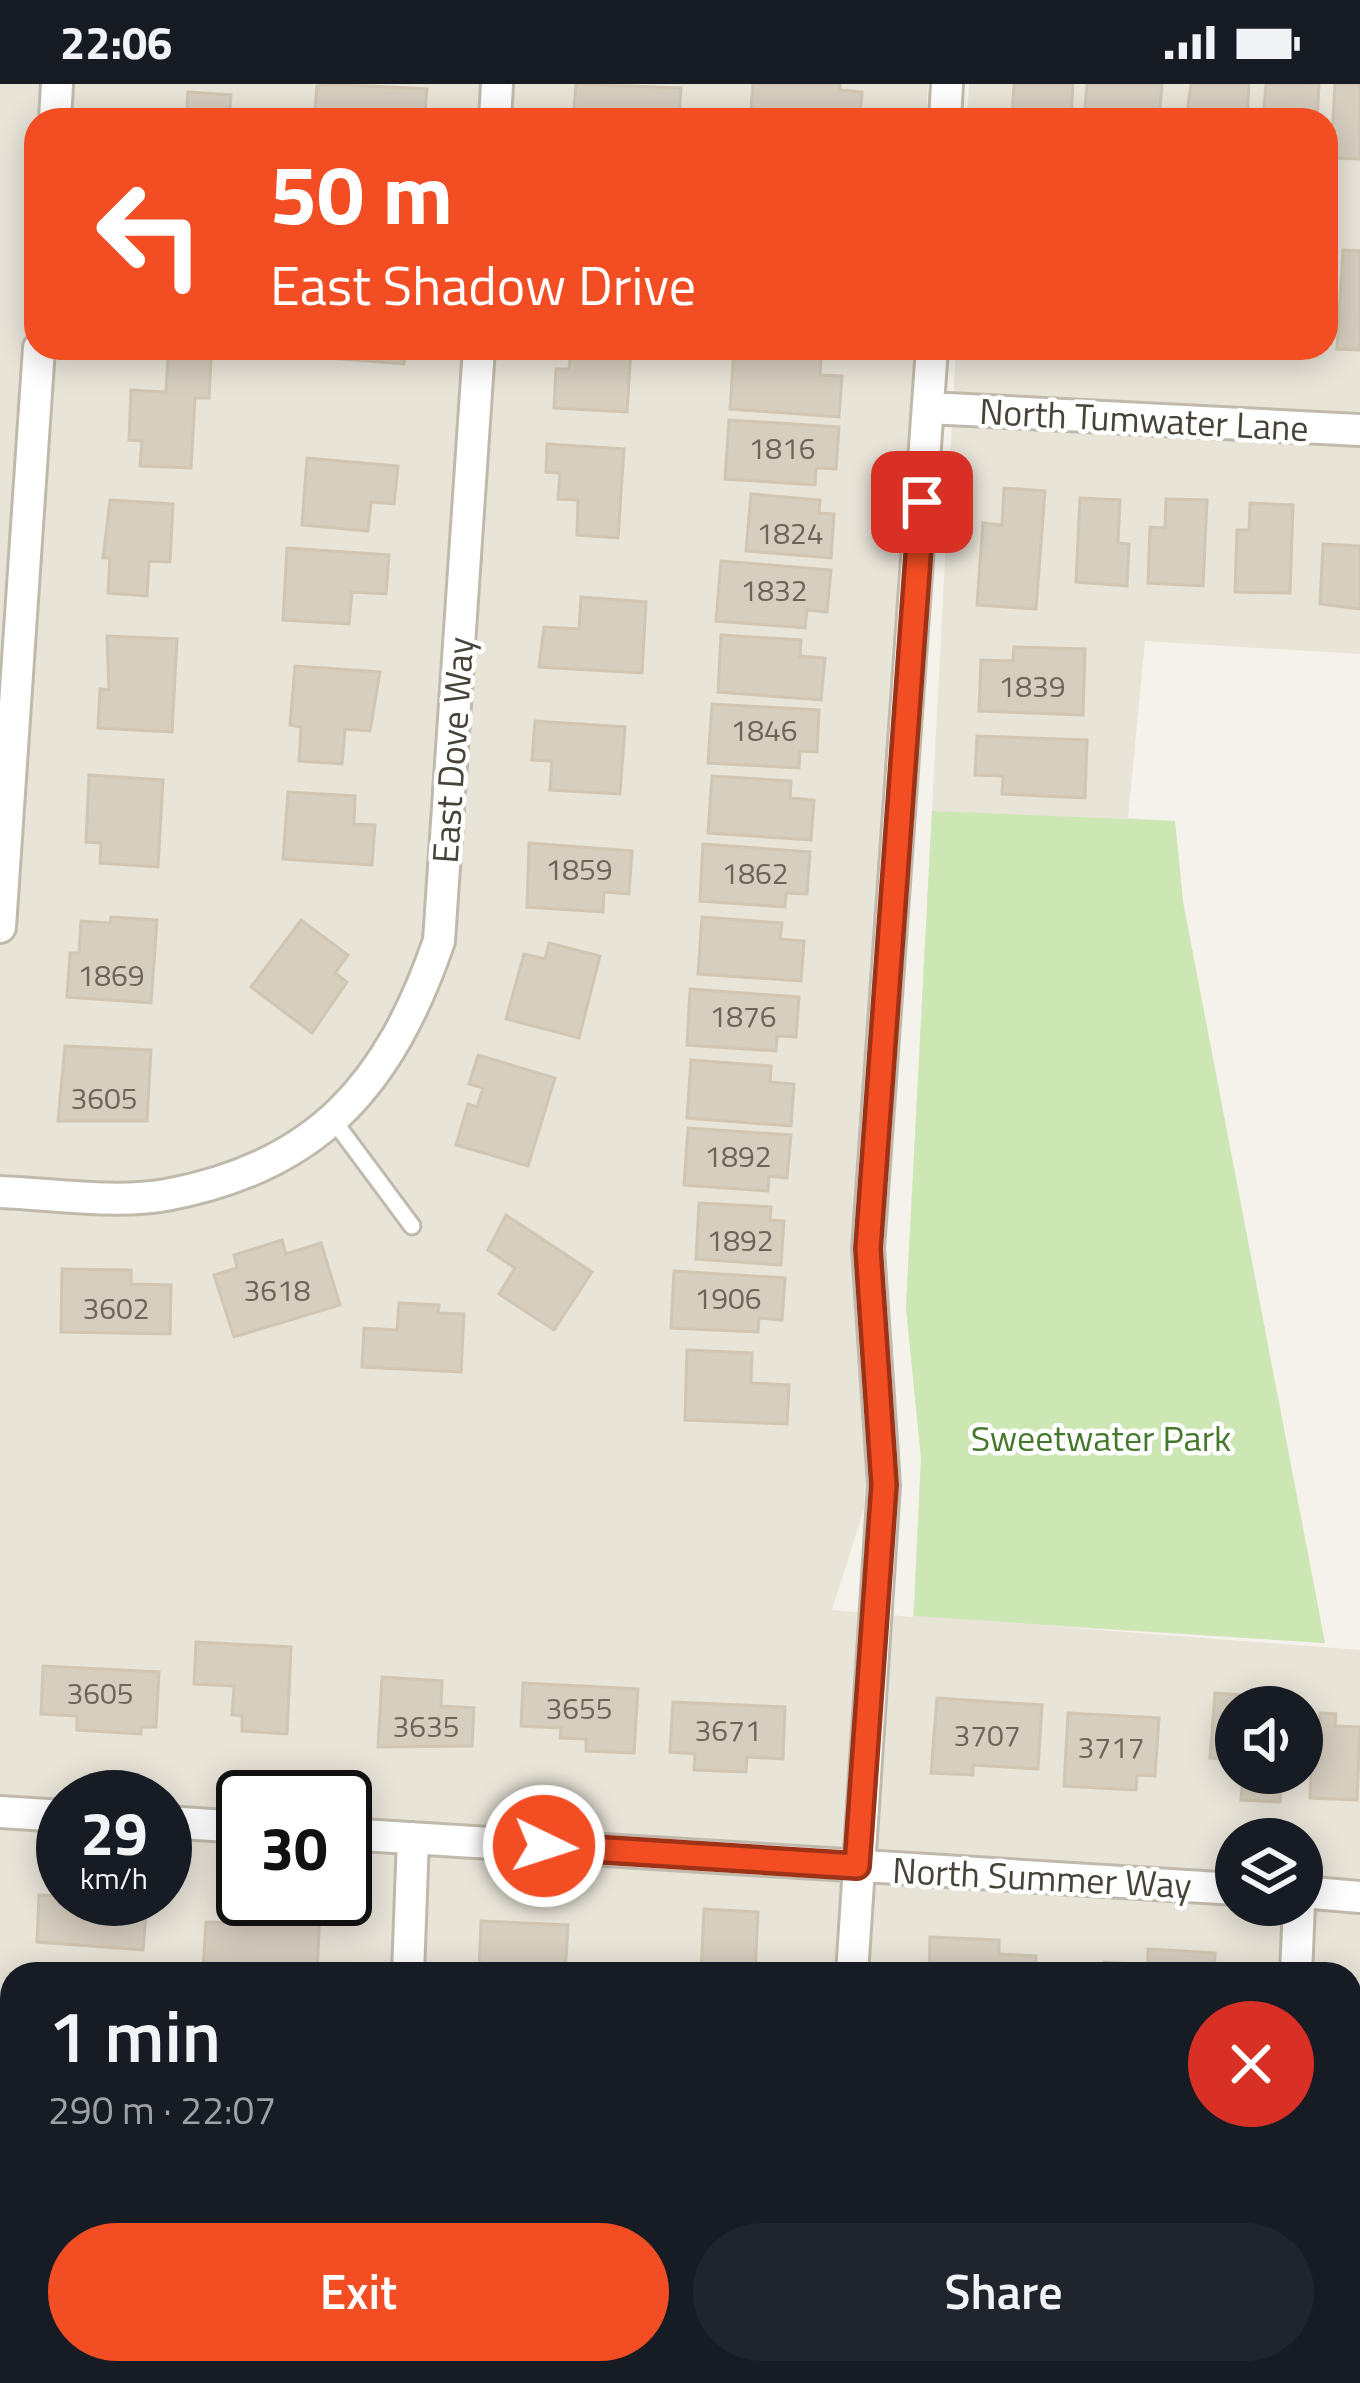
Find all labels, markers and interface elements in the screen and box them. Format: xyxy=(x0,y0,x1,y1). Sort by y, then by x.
text: 22:06 xyxy=(60,8,172,76)
text: 50 m xyxy=(270,129,453,257)
icon: left xyxy=(72,156,228,312)
text: East Shadow Drive xyxy=(270,244,696,326)
street label: North Tumwater Lane xyxy=(978,383,1310,455)
house number: 1816 xyxy=(748,425,816,471)
pin xyxy=(871,451,973,553)
icon: arrive xyxy=(889,469,955,535)
house number: 1824 xyxy=(756,510,824,556)
house number: 1832 xyxy=(740,567,808,613)
street label: East Dove Way xyxy=(417,635,487,865)
house number: 1839 xyxy=(998,663,1066,709)
house number: 1846 xyxy=(730,707,798,753)
house number: 1859 xyxy=(545,846,613,892)
house number: 1862 xyxy=(721,850,789,896)
house number: 1869 xyxy=(77,952,145,998)
house number: 1876 xyxy=(709,993,777,1039)
house number: 3605 xyxy=(70,1075,138,1121)
house number: 1892 xyxy=(704,1133,772,1179)
house number: 1892 xyxy=(706,1217,774,1263)
house number: 3618 xyxy=(243,1267,311,1313)
house number: 1906 xyxy=(694,1275,762,1321)
house number: 3602 xyxy=(82,1285,150,1331)
park label: Sweetwater Park xyxy=(971,1410,1231,1465)
house number: 3605 xyxy=(66,1670,134,1716)
house number: 3655 xyxy=(545,1685,613,1731)
map controls xyxy=(1215,1686,1323,1926)
button: sound xyxy=(1215,1686,1323,1794)
house number: 3635 xyxy=(392,1703,460,1749)
house number: 3671 xyxy=(694,1707,762,1753)
house number: 3707 xyxy=(953,1712,1021,1758)
house number: 3717 xyxy=(1077,1724,1145,1770)
speed limit sign: 30 xyxy=(216,1770,372,1926)
position arrow xyxy=(481,1783,607,1909)
text: 29 xyxy=(80,1787,148,1878)
button: layers xyxy=(1215,1818,1323,1926)
street label: North Summer Way xyxy=(891,1842,1193,1912)
text: km/h xyxy=(80,1855,148,1901)
text: 1 min xyxy=(48,1980,221,2090)
button: close xyxy=(1188,2001,1314,2127)
text: 290 m · 22:07 xyxy=(48,2080,276,2139)
button: Exit xyxy=(48,2223,669,2361)
button: Share xyxy=(693,2223,1314,2361)

